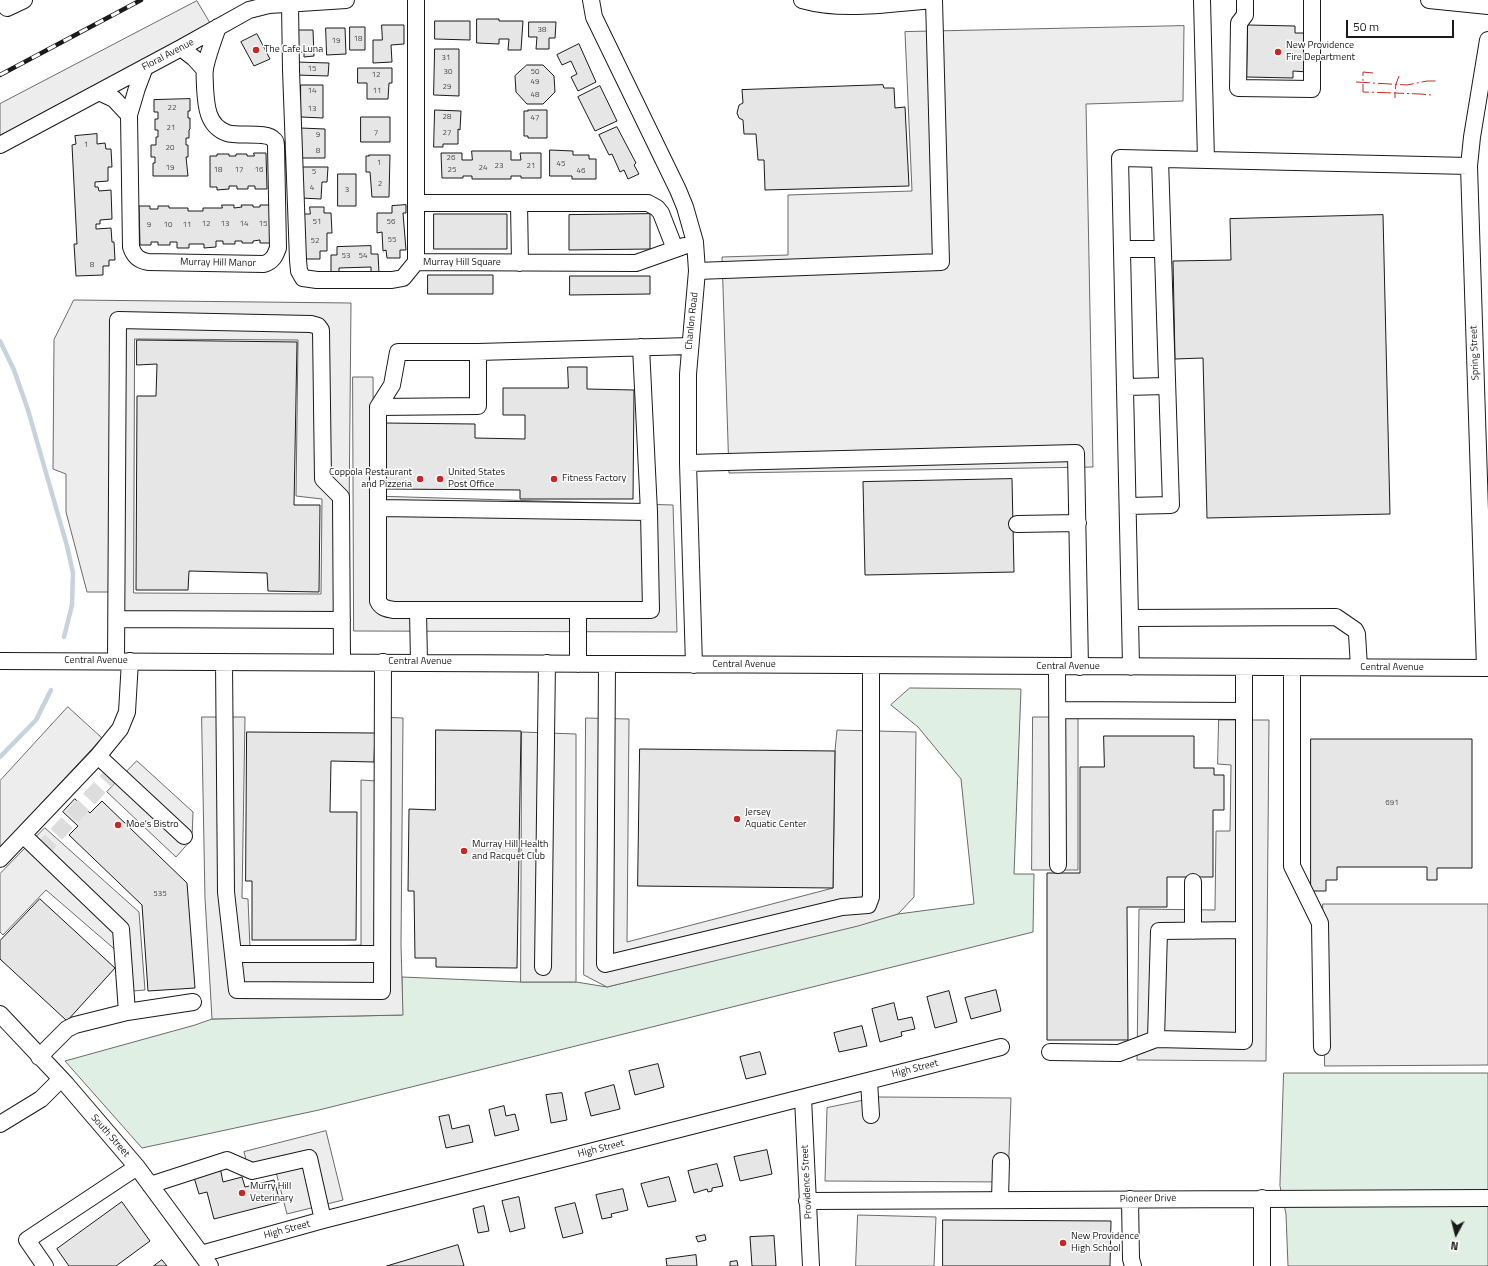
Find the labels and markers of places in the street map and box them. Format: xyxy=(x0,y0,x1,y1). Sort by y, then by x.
place label: New Providence Fire Department xyxy=(1286,40,1355,64)
place label: The Cafe Luna xyxy=(264,44,323,56)
marker: The Cafe Luna xyxy=(251,45,261,55)
marker: New Providence Fire Department xyxy=(1273,47,1283,57)
place label: Coppola Restaurant and Pizzeria xyxy=(329,467,412,490)
place label: United States Post Office xyxy=(448,467,505,490)
place label: Fitness Factory xyxy=(562,473,626,485)
marker: Coppola Restaurant and Pizzeria xyxy=(415,474,425,484)
marker: United States Post Office xyxy=(435,474,445,484)
marker: Fitness Factory xyxy=(549,474,559,484)
place label: Jersey Aquatic Center xyxy=(745,807,806,830)
marker: Jersey Aquatic Center xyxy=(732,814,742,824)
place label: Moe‘s Bistro xyxy=(126,819,179,831)
marker: Moe‘s Bistro xyxy=(113,820,123,830)
place label: Murray Hill Health and Racquet Club xyxy=(472,839,548,862)
marker: Murray Hill Health and Racquet Club xyxy=(459,846,469,856)
place label: Murry Hill Veterinary xyxy=(250,1181,293,1204)
marker: Murry Hill Veterinary xyxy=(237,1188,247,1198)
place label: New Providence High School xyxy=(1071,1231,1139,1254)
marker: New Providence High School xyxy=(1058,1238,1068,1248)

